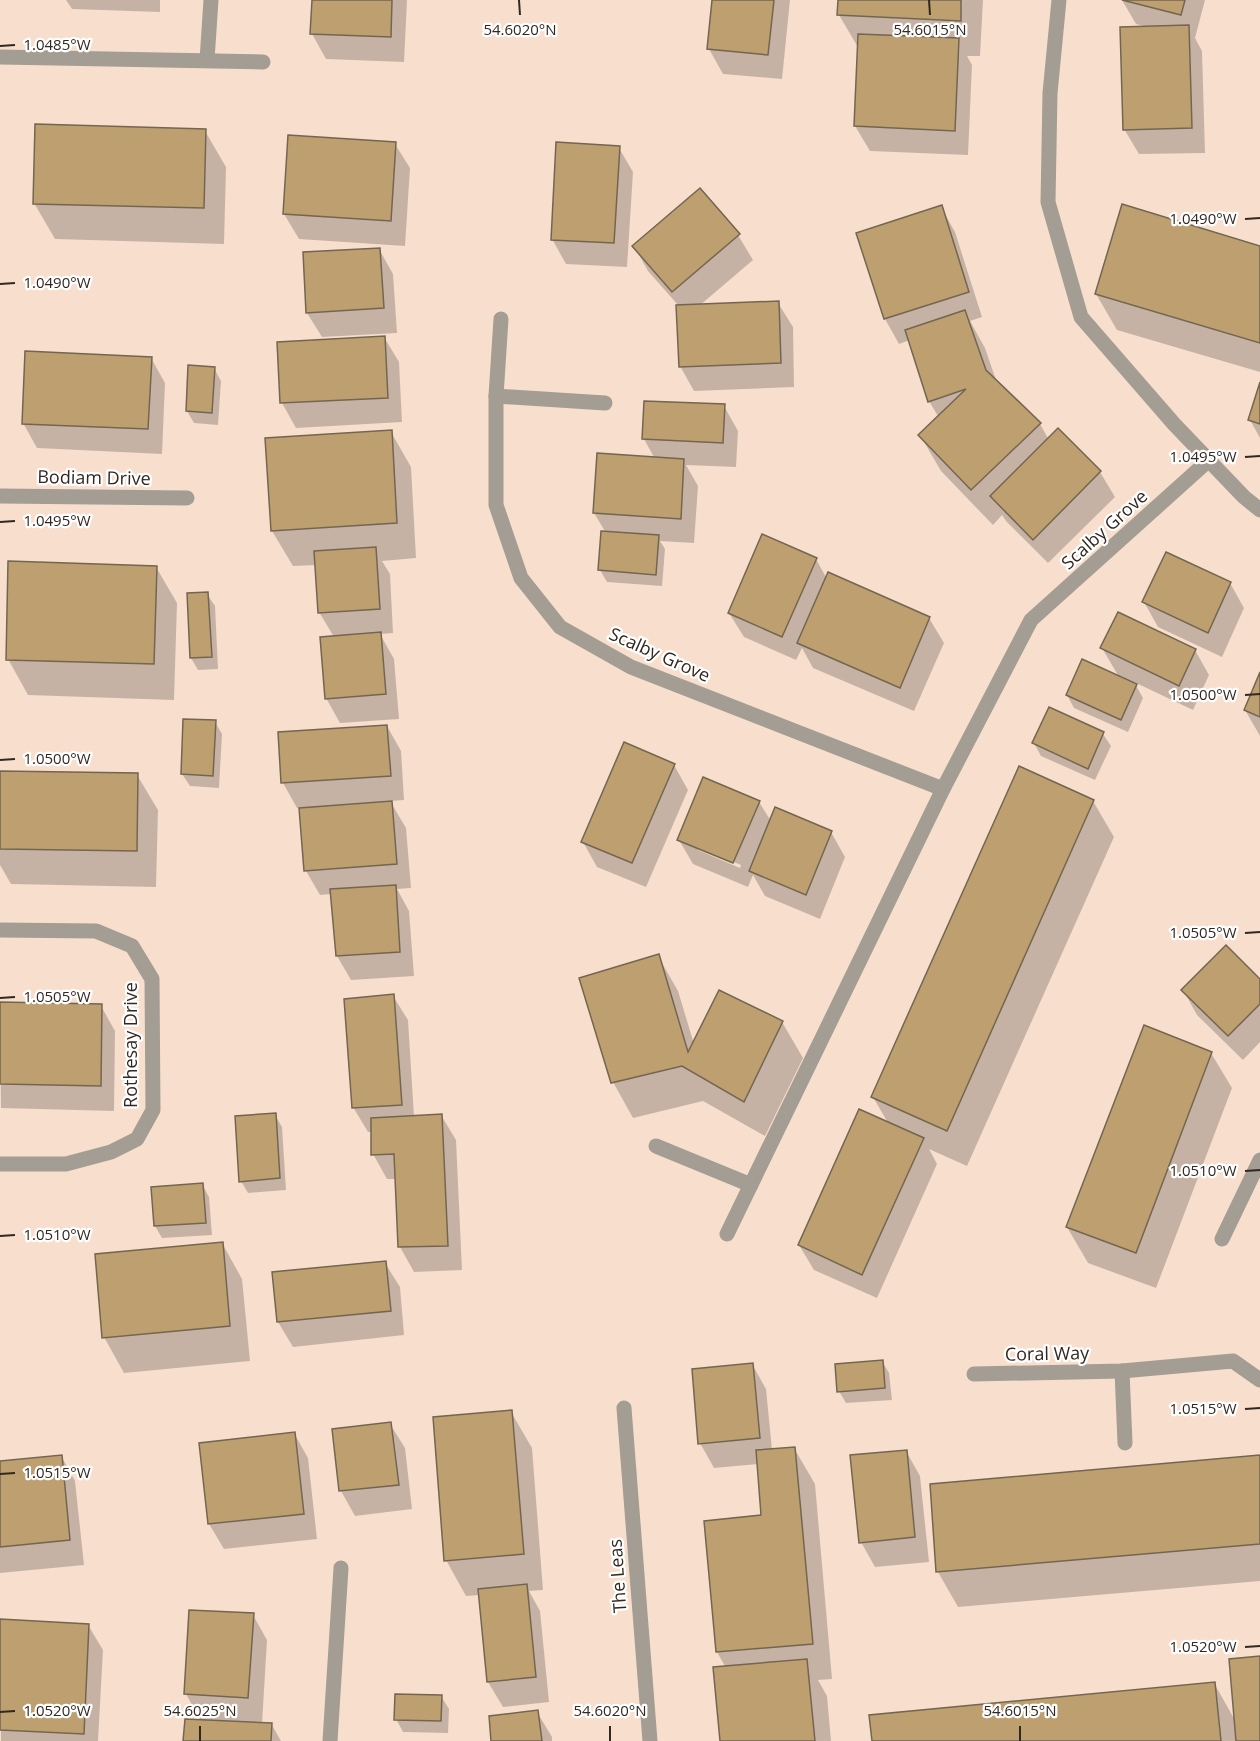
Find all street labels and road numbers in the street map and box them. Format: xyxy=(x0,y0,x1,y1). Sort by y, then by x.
street label: Bodiam Drive xyxy=(37,464,151,490)
street label: Scalby Grove xyxy=(1056,484,1152,574)
street label: Scalby Grove xyxy=(606,621,714,687)
street label: Rothesay Drive xyxy=(118,982,142,1108)
street label: Coral Way xyxy=(1005,1340,1090,1366)
street label: The Leas xyxy=(602,1538,632,1614)

